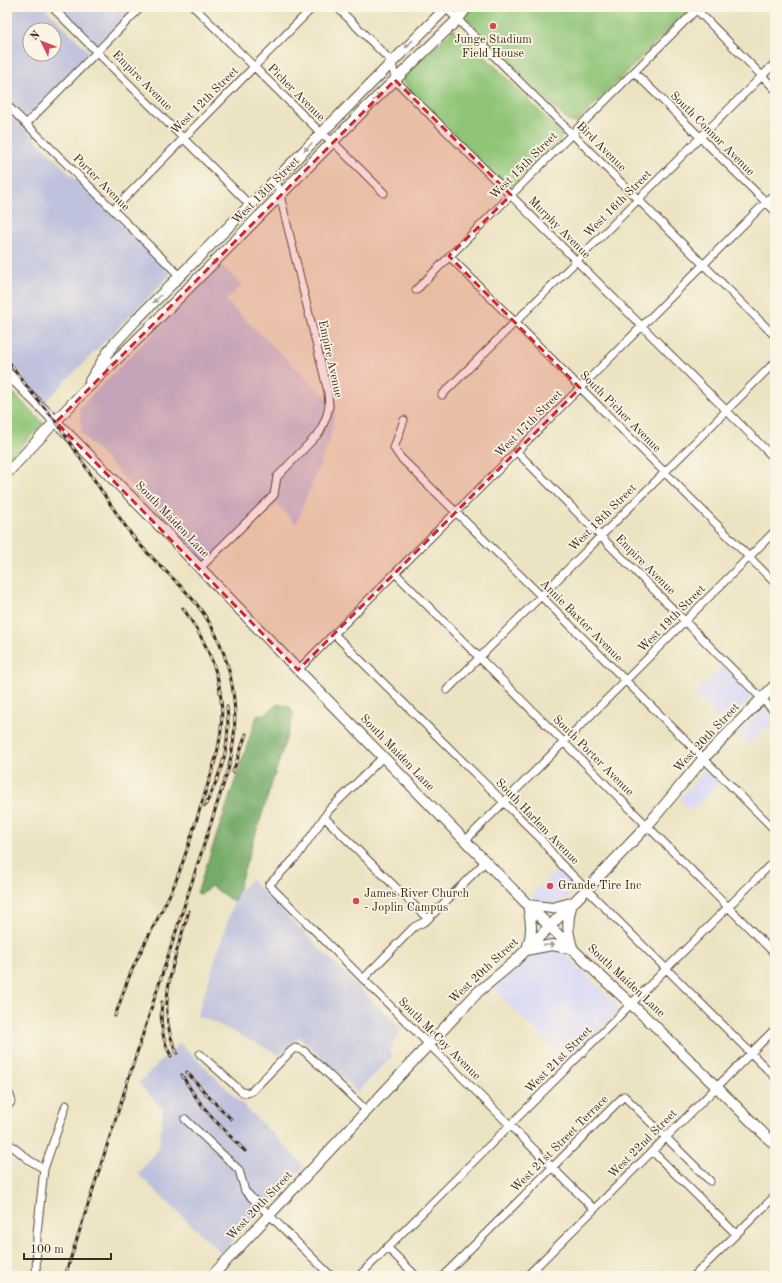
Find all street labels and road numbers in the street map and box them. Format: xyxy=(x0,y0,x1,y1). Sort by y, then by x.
street label: Empire Avenue xyxy=(110,49,175,114)
street label: Picher Avenue xyxy=(265,62,327,124)
street label: West 12th Street xyxy=(169,65,241,137)
street label: South Connor Avenue xyxy=(668,90,757,179)
street label: Bird Avenue xyxy=(574,120,628,174)
street label: West 15th Street xyxy=(487,129,560,202)
street label: Porter Avenue xyxy=(70,152,132,214)
street label: West 13th Street xyxy=(230,155,302,227)
street label: West 16th Street xyxy=(582,168,654,240)
street label: Murphy Avenue xyxy=(526,195,593,262)
street label: Empire Avenue xyxy=(316,319,344,399)
street label: South Picher Avenue xyxy=(577,369,663,455)
street label: West 17th Street xyxy=(493,388,565,460)
street label: South Maiden Lane xyxy=(133,480,212,561)
street label: West 18th Street xyxy=(567,482,639,554)
street label: Empire Avenue xyxy=(613,533,678,598)
street label: Annie Baxter Avenue xyxy=(538,578,625,665)
street label: West 19th Street xyxy=(636,583,708,655)
street label: West 20th Street xyxy=(672,701,742,775)
street label: South Maiden Lane xyxy=(358,713,437,794)
street label: South Porter Avenue xyxy=(550,713,636,799)
street label: South Harlem Avenue xyxy=(493,777,581,867)
street label: West 20th Street xyxy=(447,936,521,1006)
street label: South Maiden Lane xyxy=(585,942,667,1020)
street label: South McCoy Avenue xyxy=(396,996,483,1083)
street label: West 21st Street xyxy=(523,1024,595,1096)
street label: West 21st Street Terrace xyxy=(509,1093,611,1195)
street label: West 22nd Street xyxy=(606,1107,680,1181)
street label: West 20th Street xyxy=(225,1169,295,1243)

